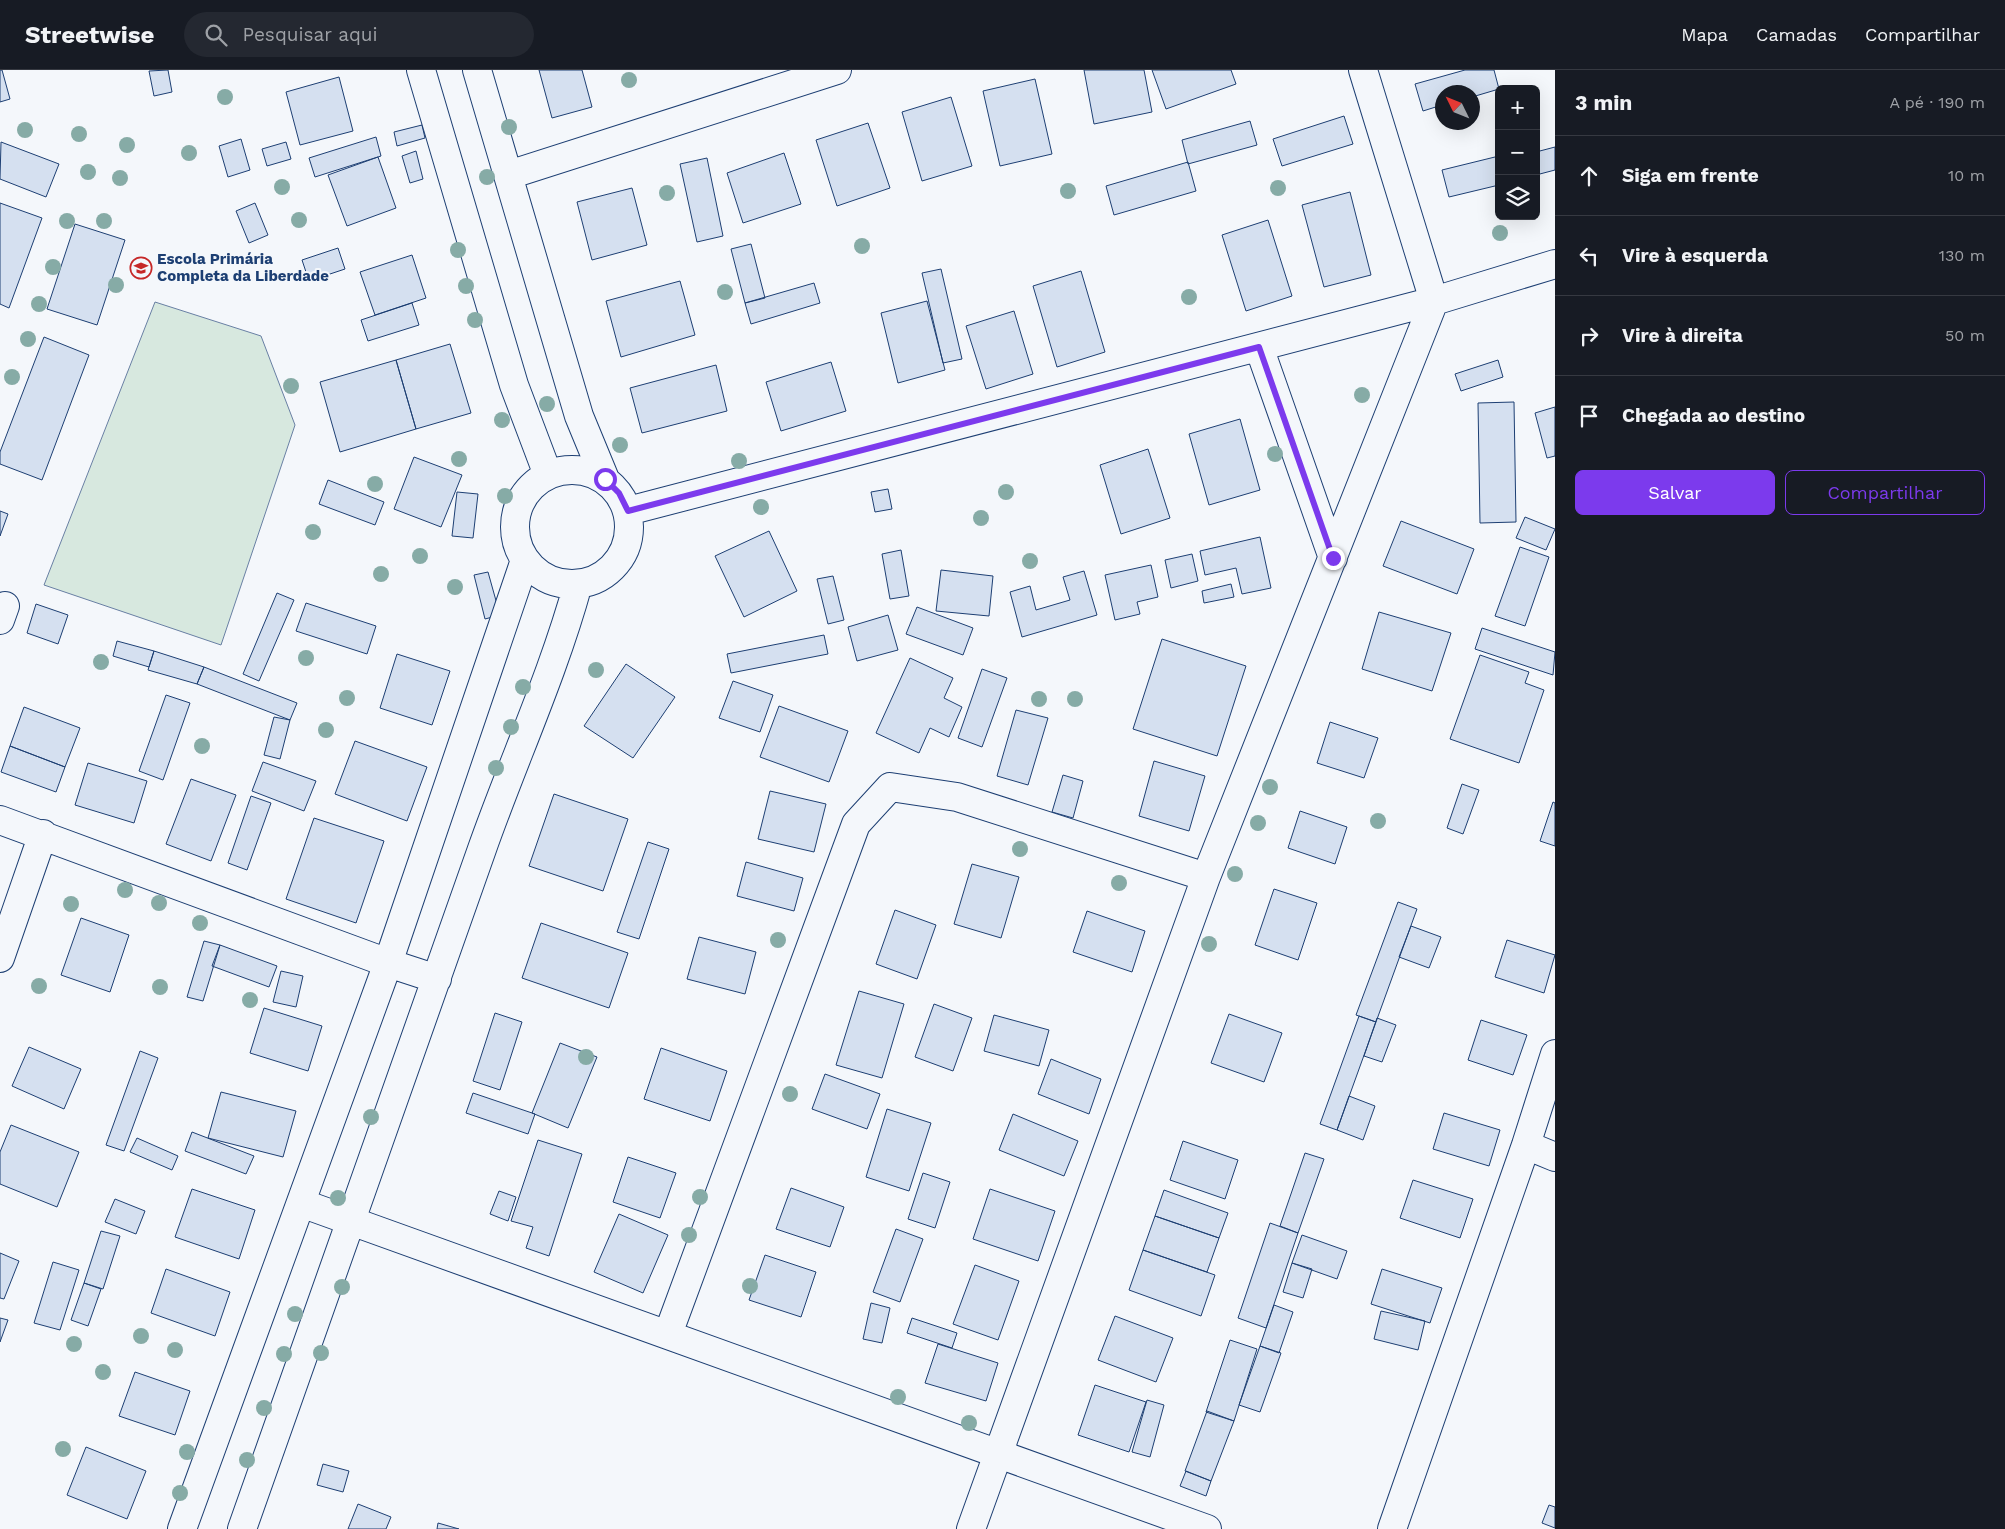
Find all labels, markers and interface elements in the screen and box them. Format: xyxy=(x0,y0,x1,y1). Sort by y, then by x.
search box xyxy=(184,12,534,57)
text: Streetwise xyxy=(25,21,154,49)
icon: search xyxy=(202,21,230,49)
text: Pesquisar aqui xyxy=(242,23,378,46)
text: Mapa xyxy=(1681,24,1728,45)
text: Camadas xyxy=(1756,24,1837,45)
text: Compartilhar xyxy=(1865,24,1980,45)
north arrow xyxy=(1435,85,1480,130)
map controls xyxy=(1495,85,1540,220)
button: + xyxy=(1495,85,1540,130)
text: 3 min xyxy=(1575,90,1632,115)
text: A pé · 190 m xyxy=(1889,93,1985,112)
button: − xyxy=(1495,130,1540,175)
icon: ahead xyxy=(1575,162,1603,190)
text: Siga em frente xyxy=(1622,164,1759,187)
text: 10 m xyxy=(1948,166,1985,185)
button: layers xyxy=(1495,175,1540,220)
icon: left xyxy=(1575,242,1603,270)
text: Vire à esquerda xyxy=(1622,244,1768,267)
text: 130 m xyxy=(1939,246,1985,265)
place label: Escola Primária Completa da Liberdade xyxy=(157,250,329,285)
school or university icon: Escola Primária Completa da Liberdade xyxy=(129,256,153,280)
icon: right xyxy=(1575,322,1603,350)
text: Vire à direita xyxy=(1622,324,1743,347)
text: 50 m xyxy=(1945,326,1985,345)
icon: arrive xyxy=(1575,402,1603,430)
text: Chegada ao destino xyxy=(1622,404,1805,427)
route start xyxy=(594,468,617,491)
button: Salvar xyxy=(1575,470,1775,515)
button: Compartilhar xyxy=(1785,470,1985,515)
route end xyxy=(1322,547,1345,570)

